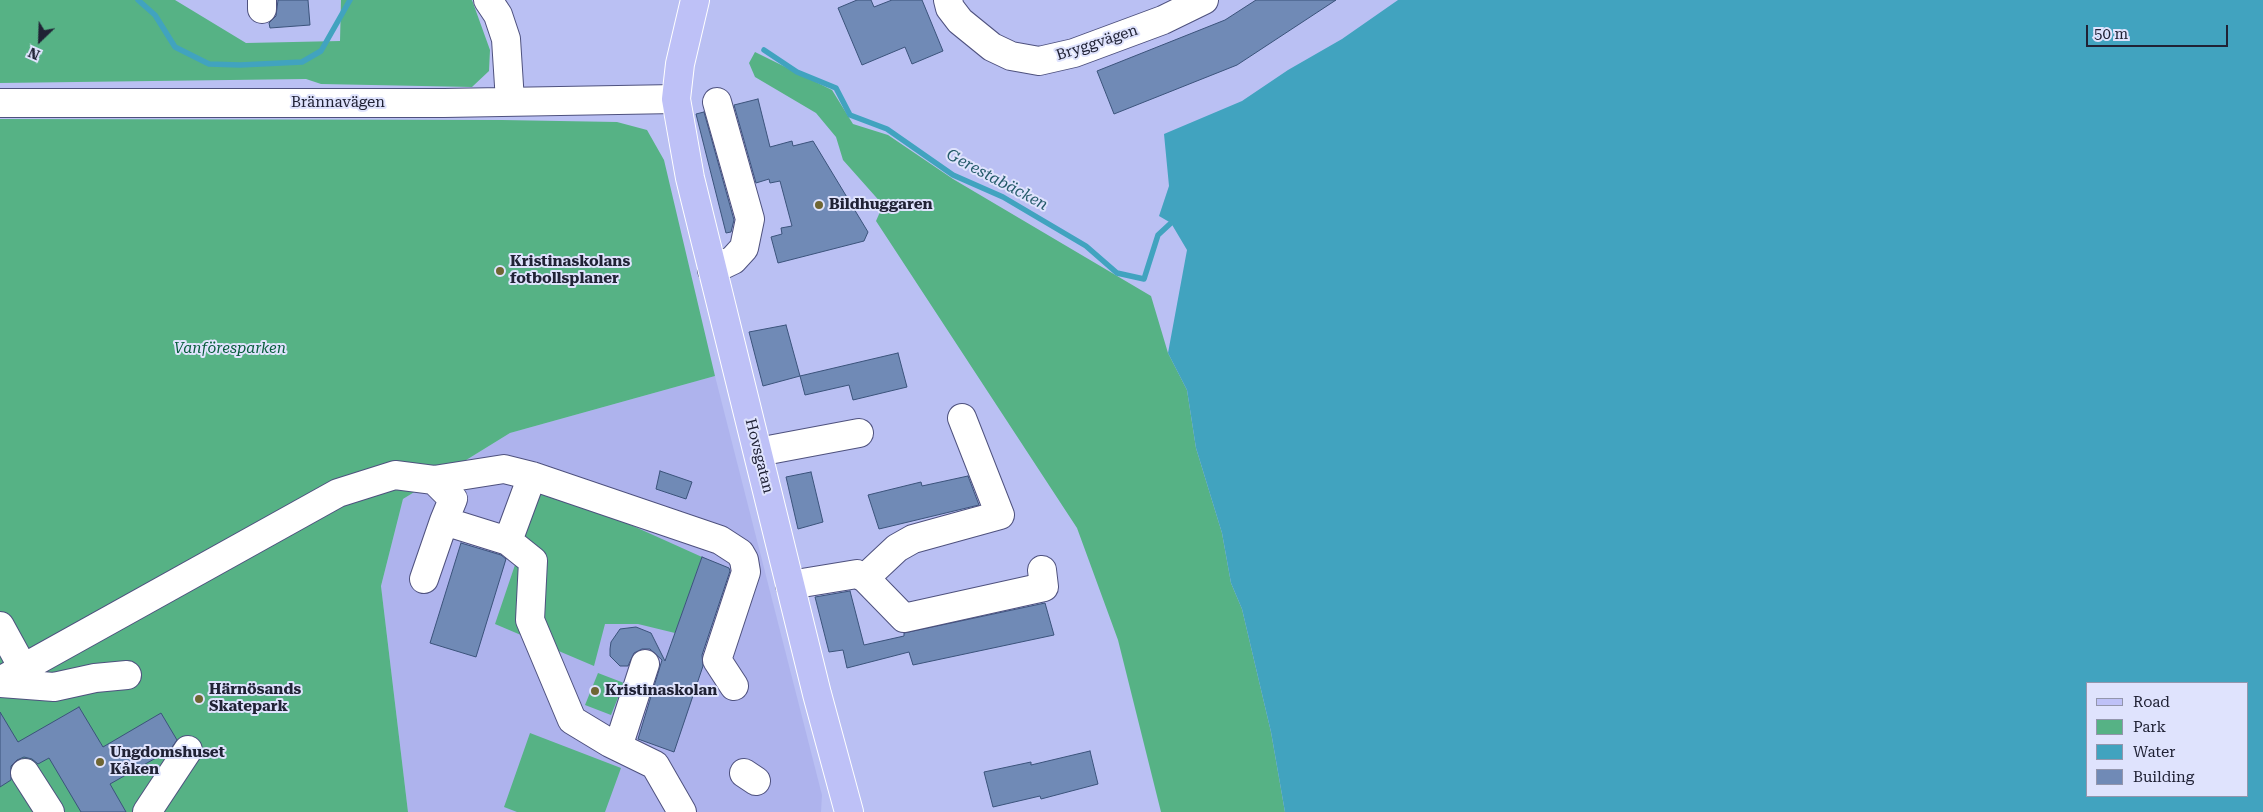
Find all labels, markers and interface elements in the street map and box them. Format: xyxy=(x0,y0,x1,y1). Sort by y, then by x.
north arrow xyxy=(15,15,65,65)
scale bar xyxy=(2088,15,2230,47)
street label: Bryggvägen xyxy=(1054,21,1140,65)
text: 50 m xyxy=(2094,25,2128,43)
text: N xyxy=(26,44,42,63)
street label: Brännavägen xyxy=(291,94,385,112)
water label: Gerestabäcken xyxy=(943,145,1051,215)
place label: Bildhuggaren xyxy=(829,196,933,214)
marker: Bildhuggaren xyxy=(813,199,825,211)
place label: Kristinaskolans fotbollsplaner xyxy=(510,253,630,288)
marker: Kristinaskolans fotbollsplaner xyxy=(494,265,506,277)
park label: Vanföresparken xyxy=(174,340,286,358)
street label: Hovsgatan xyxy=(741,417,777,495)
place label: Härnösands Skatepark xyxy=(209,681,301,716)
place label: Kristinaskolan xyxy=(605,682,717,700)
legend xyxy=(2086,682,2248,797)
marker: Kristinaskolan xyxy=(589,685,601,697)
marker: Härnösands Skatepark xyxy=(193,693,205,705)
text: Road xyxy=(2133,693,2170,711)
text: Park xyxy=(2133,718,2166,736)
text: Water xyxy=(2133,743,2175,761)
place label: Ungdomshuset Kåken xyxy=(110,744,225,779)
marker: Ungdomshuset Kåken xyxy=(94,756,106,768)
text: Building xyxy=(2133,768,2194,786)

